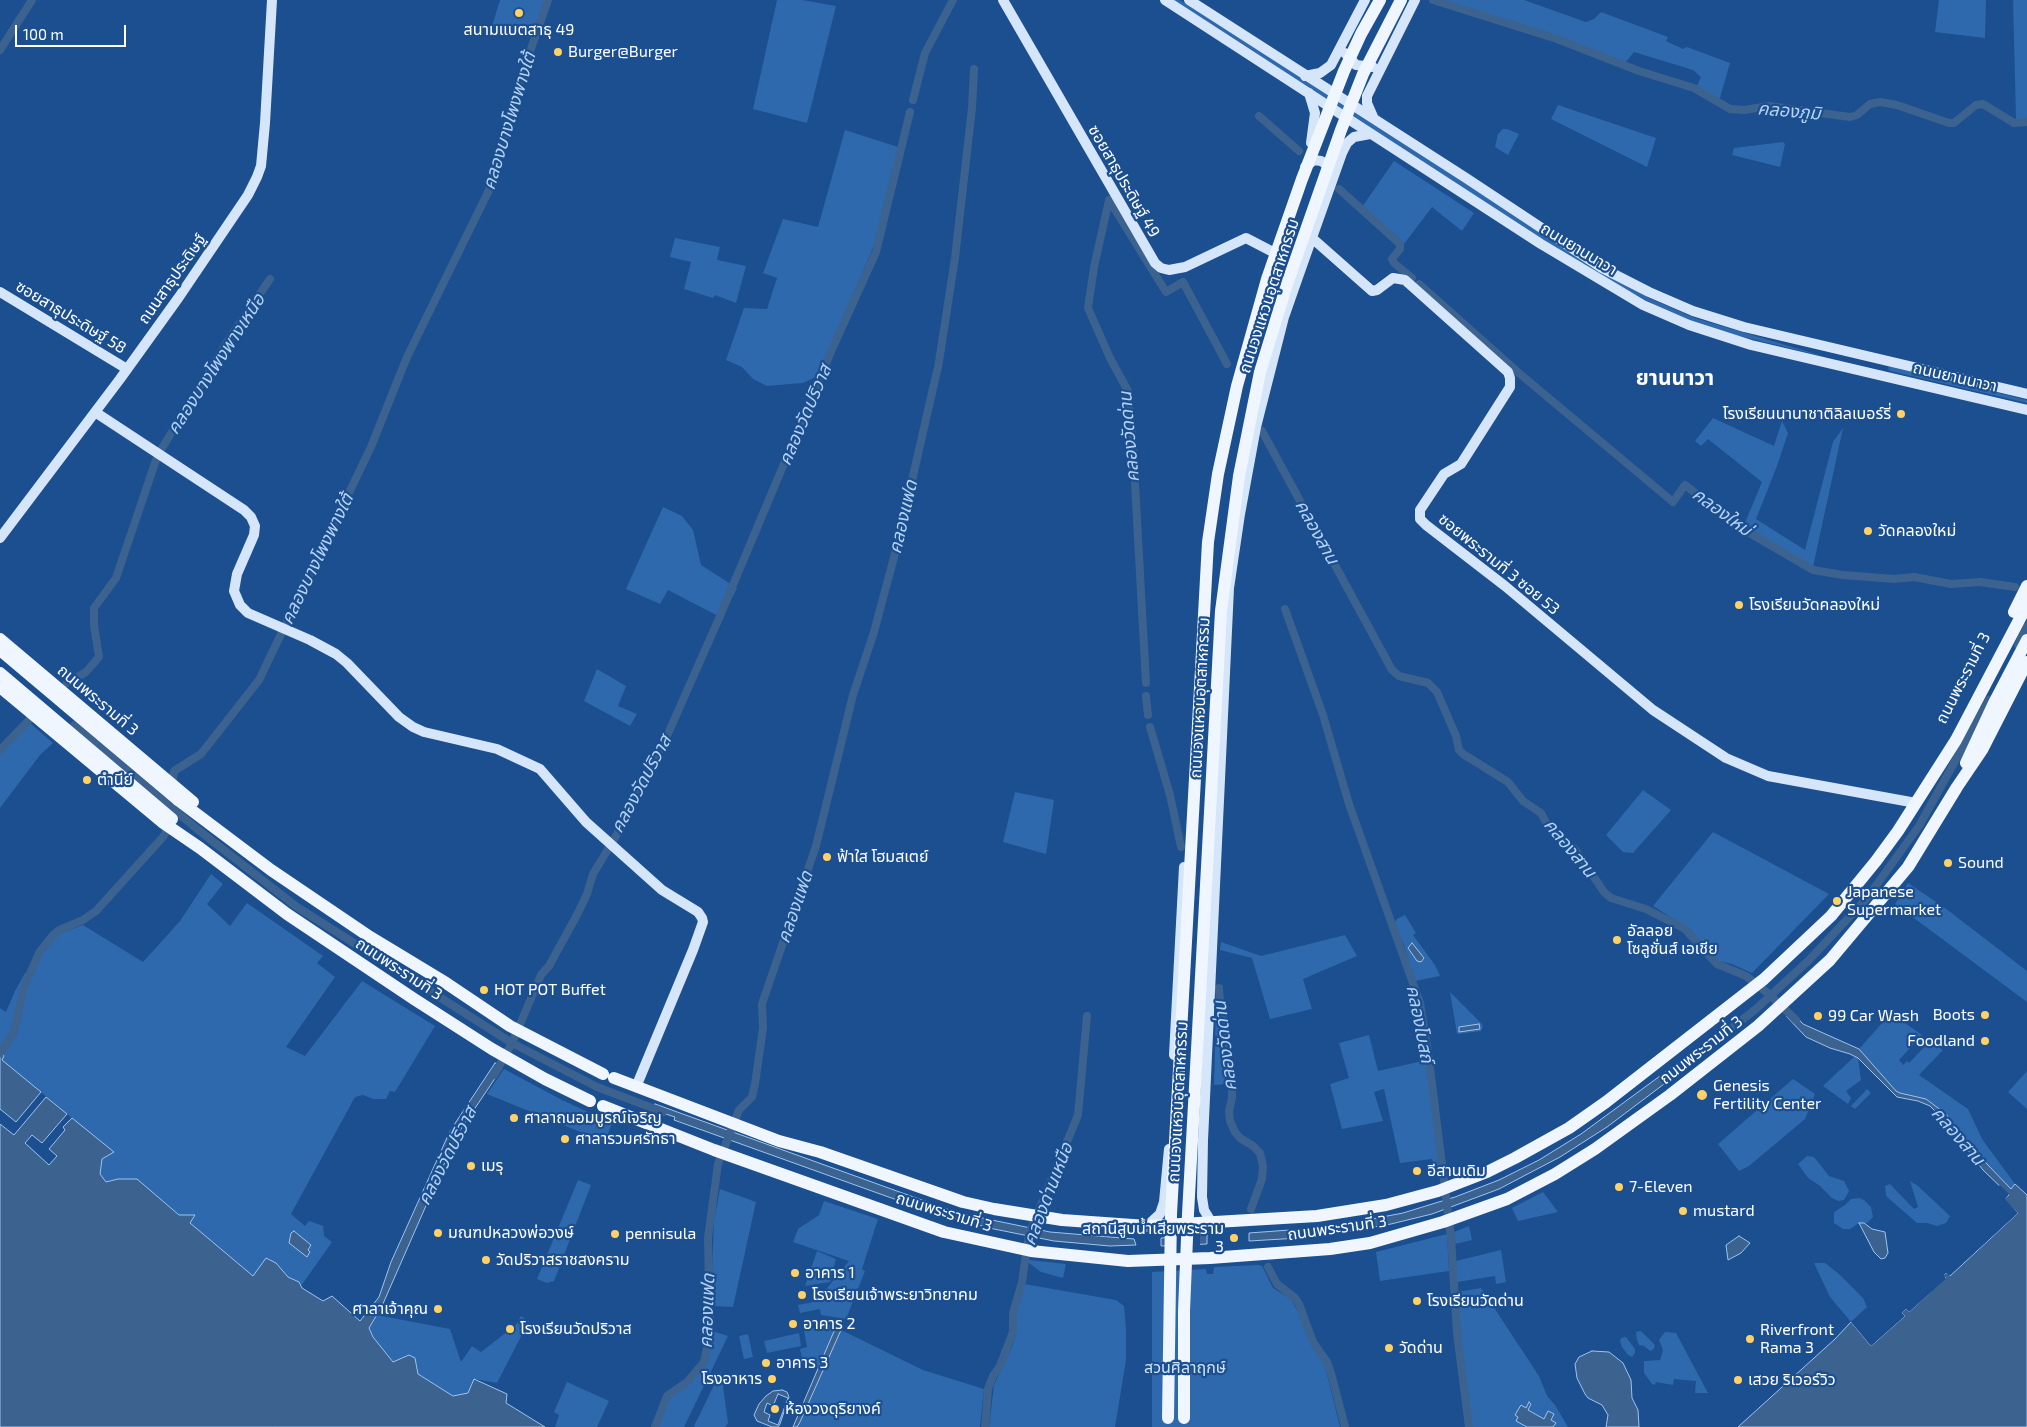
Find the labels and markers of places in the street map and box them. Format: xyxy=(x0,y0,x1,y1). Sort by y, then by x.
marker: สนามแบตสาธุ 49 xyxy=(513,7,525,19)
place label: สนามแบตสาธุ 49 xyxy=(464,20,574,40)
place label: Burger@Burger xyxy=(568,42,678,62)
marker: Burger@Burger xyxy=(552,46,564,58)
place label: โรงเรียนนานาชาติลิลเบอร์รี่ xyxy=(1723,404,1891,424)
marker: โรงเรียนนานาชาติลิลเบอร์รี่ xyxy=(1895,408,1907,420)
place label: วัดคลองใหม่ xyxy=(1878,521,1956,541)
marker: วัดคลองใหม่ xyxy=(1862,525,1874,537)
place label: โรงเรียนวัดคลองใหม่ xyxy=(1749,595,1880,615)
marker: โรงเรียนวัดคลองใหม่ xyxy=(1733,599,1745,611)
place label: ตำนีย์ xyxy=(97,770,133,790)
marker: ตำนีย์ xyxy=(81,774,93,786)
place label: ฟ้าใส โฮมสเตย์ xyxy=(837,847,929,867)
marker: ฟ้าใส โฮมสเตย์ xyxy=(821,851,833,863)
place label: Sound xyxy=(1958,853,2004,873)
marker: Sound xyxy=(1942,857,1954,869)
place label: Japanese Supermarket xyxy=(1847,882,1941,920)
marker: Japanese Supermarket xyxy=(1831,895,1843,907)
place label: อัลลอย โซลูชั่นส์ เอเชีย xyxy=(1627,921,1718,959)
marker: อัลลอย โซลูชั่นส์ เอเชีย xyxy=(1611,934,1623,946)
place label: HOT POT Buffet xyxy=(494,980,606,1000)
marker: HOT POT Buffet xyxy=(478,984,490,996)
place label: Boots xyxy=(1933,1005,1975,1025)
place label: 99 Car Wash xyxy=(1828,1006,1919,1026)
marker: Boots xyxy=(1979,1009,1991,1021)
marker: 99 Car Wash xyxy=(1812,1010,1824,1022)
place label: Foodland xyxy=(1907,1031,1975,1051)
marker: Foodland xyxy=(1979,1035,1991,1047)
place label: Genesis Fertility Center xyxy=(1713,1076,1821,1114)
marker: Genesis Fertility Center xyxy=(1695,1088,1709,1102)
place label: ศาลาถนอมบูรณ์เจริญ xyxy=(524,1108,662,1128)
marker: ศาลาถนอมบูรณ์เจริญ xyxy=(508,1112,520,1124)
place label: ศาลารวมศรัทธา xyxy=(575,1129,675,1149)
marker: ศาลารวมศรัทธา xyxy=(559,1133,571,1145)
place label: เมรุ xyxy=(481,1156,503,1176)
marker: เมรุ xyxy=(465,1160,477,1172)
place label: อีสานเดิม xyxy=(1427,1161,1486,1181)
marker: อีสานเดิม xyxy=(1411,1165,1423,1177)
place label: 7-Eleven xyxy=(1629,1177,1693,1197)
marker: 7-Eleven xyxy=(1613,1181,1625,1193)
place label: mustard xyxy=(1693,1201,1755,1221)
marker: mustard xyxy=(1677,1205,1689,1217)
place label: สถานีสูบน้ำเสียพระราม 3 xyxy=(1082,1219,1224,1257)
place label: มณฑปหลวงพ่อวงษ์ xyxy=(448,1223,574,1243)
place label: pennisula xyxy=(625,1224,696,1244)
marker: มณฑปหลวงพ่อวงษ์ xyxy=(432,1227,444,1239)
marker: pennisula xyxy=(609,1228,621,1240)
marker: สถานีสูบน้ำเสียพระราม 3 xyxy=(1228,1232,1240,1244)
place label: วัดปริวาสราชสงคราม xyxy=(496,1250,630,1270)
marker: วัดปริวาสราชสงคราม xyxy=(480,1254,492,1266)
place label: อาคาร 1 xyxy=(805,1263,855,1283)
marker: อาคาร 1 xyxy=(789,1267,801,1279)
place label: โรงเรียนเจ้าพระยาวิทยาคม xyxy=(812,1285,978,1305)
marker: โรงเรียนเจ้าพระยาวิทยาคม xyxy=(796,1289,808,1301)
place label: โรงเรียนวัดด่าน xyxy=(1427,1291,1524,1311)
marker: โรงเรียนวัดด่าน xyxy=(1411,1295,1423,1307)
place label: ศาลาเจ้าคุณ xyxy=(352,1299,428,1319)
marker: ศาลาเจ้าคุณ xyxy=(432,1303,444,1315)
place label: อาคาร 2 xyxy=(803,1314,855,1334)
marker: อาคาร 2 xyxy=(787,1318,799,1330)
place label: โรงเรียนวัดปริวาส xyxy=(520,1319,632,1339)
place label: Riverfront Rama 3 xyxy=(1760,1320,1834,1358)
marker: โรงเรียนวัดปริวาส xyxy=(504,1323,516,1335)
marker: Riverfront Rama 3 xyxy=(1744,1333,1756,1345)
place label: วัดด่าน xyxy=(1399,1338,1443,1358)
marker: วัดด่าน xyxy=(1383,1342,1395,1354)
place label: อาคาร 3 xyxy=(776,1353,828,1373)
marker: อาคาร 3 xyxy=(760,1357,772,1369)
place label: โรงอาหาร xyxy=(701,1369,762,1389)
place label: เสวย ริเวอร์วิว xyxy=(1748,1370,1836,1390)
marker: โรงอาหาร xyxy=(766,1373,778,1385)
marker: เสวย ริเวอร์วิว xyxy=(1732,1374,1744,1386)
place label: ห้องวงดุริยางค์ xyxy=(785,1399,881,1419)
marker: ห้องวงดุริยางค์ xyxy=(769,1403,781,1415)

